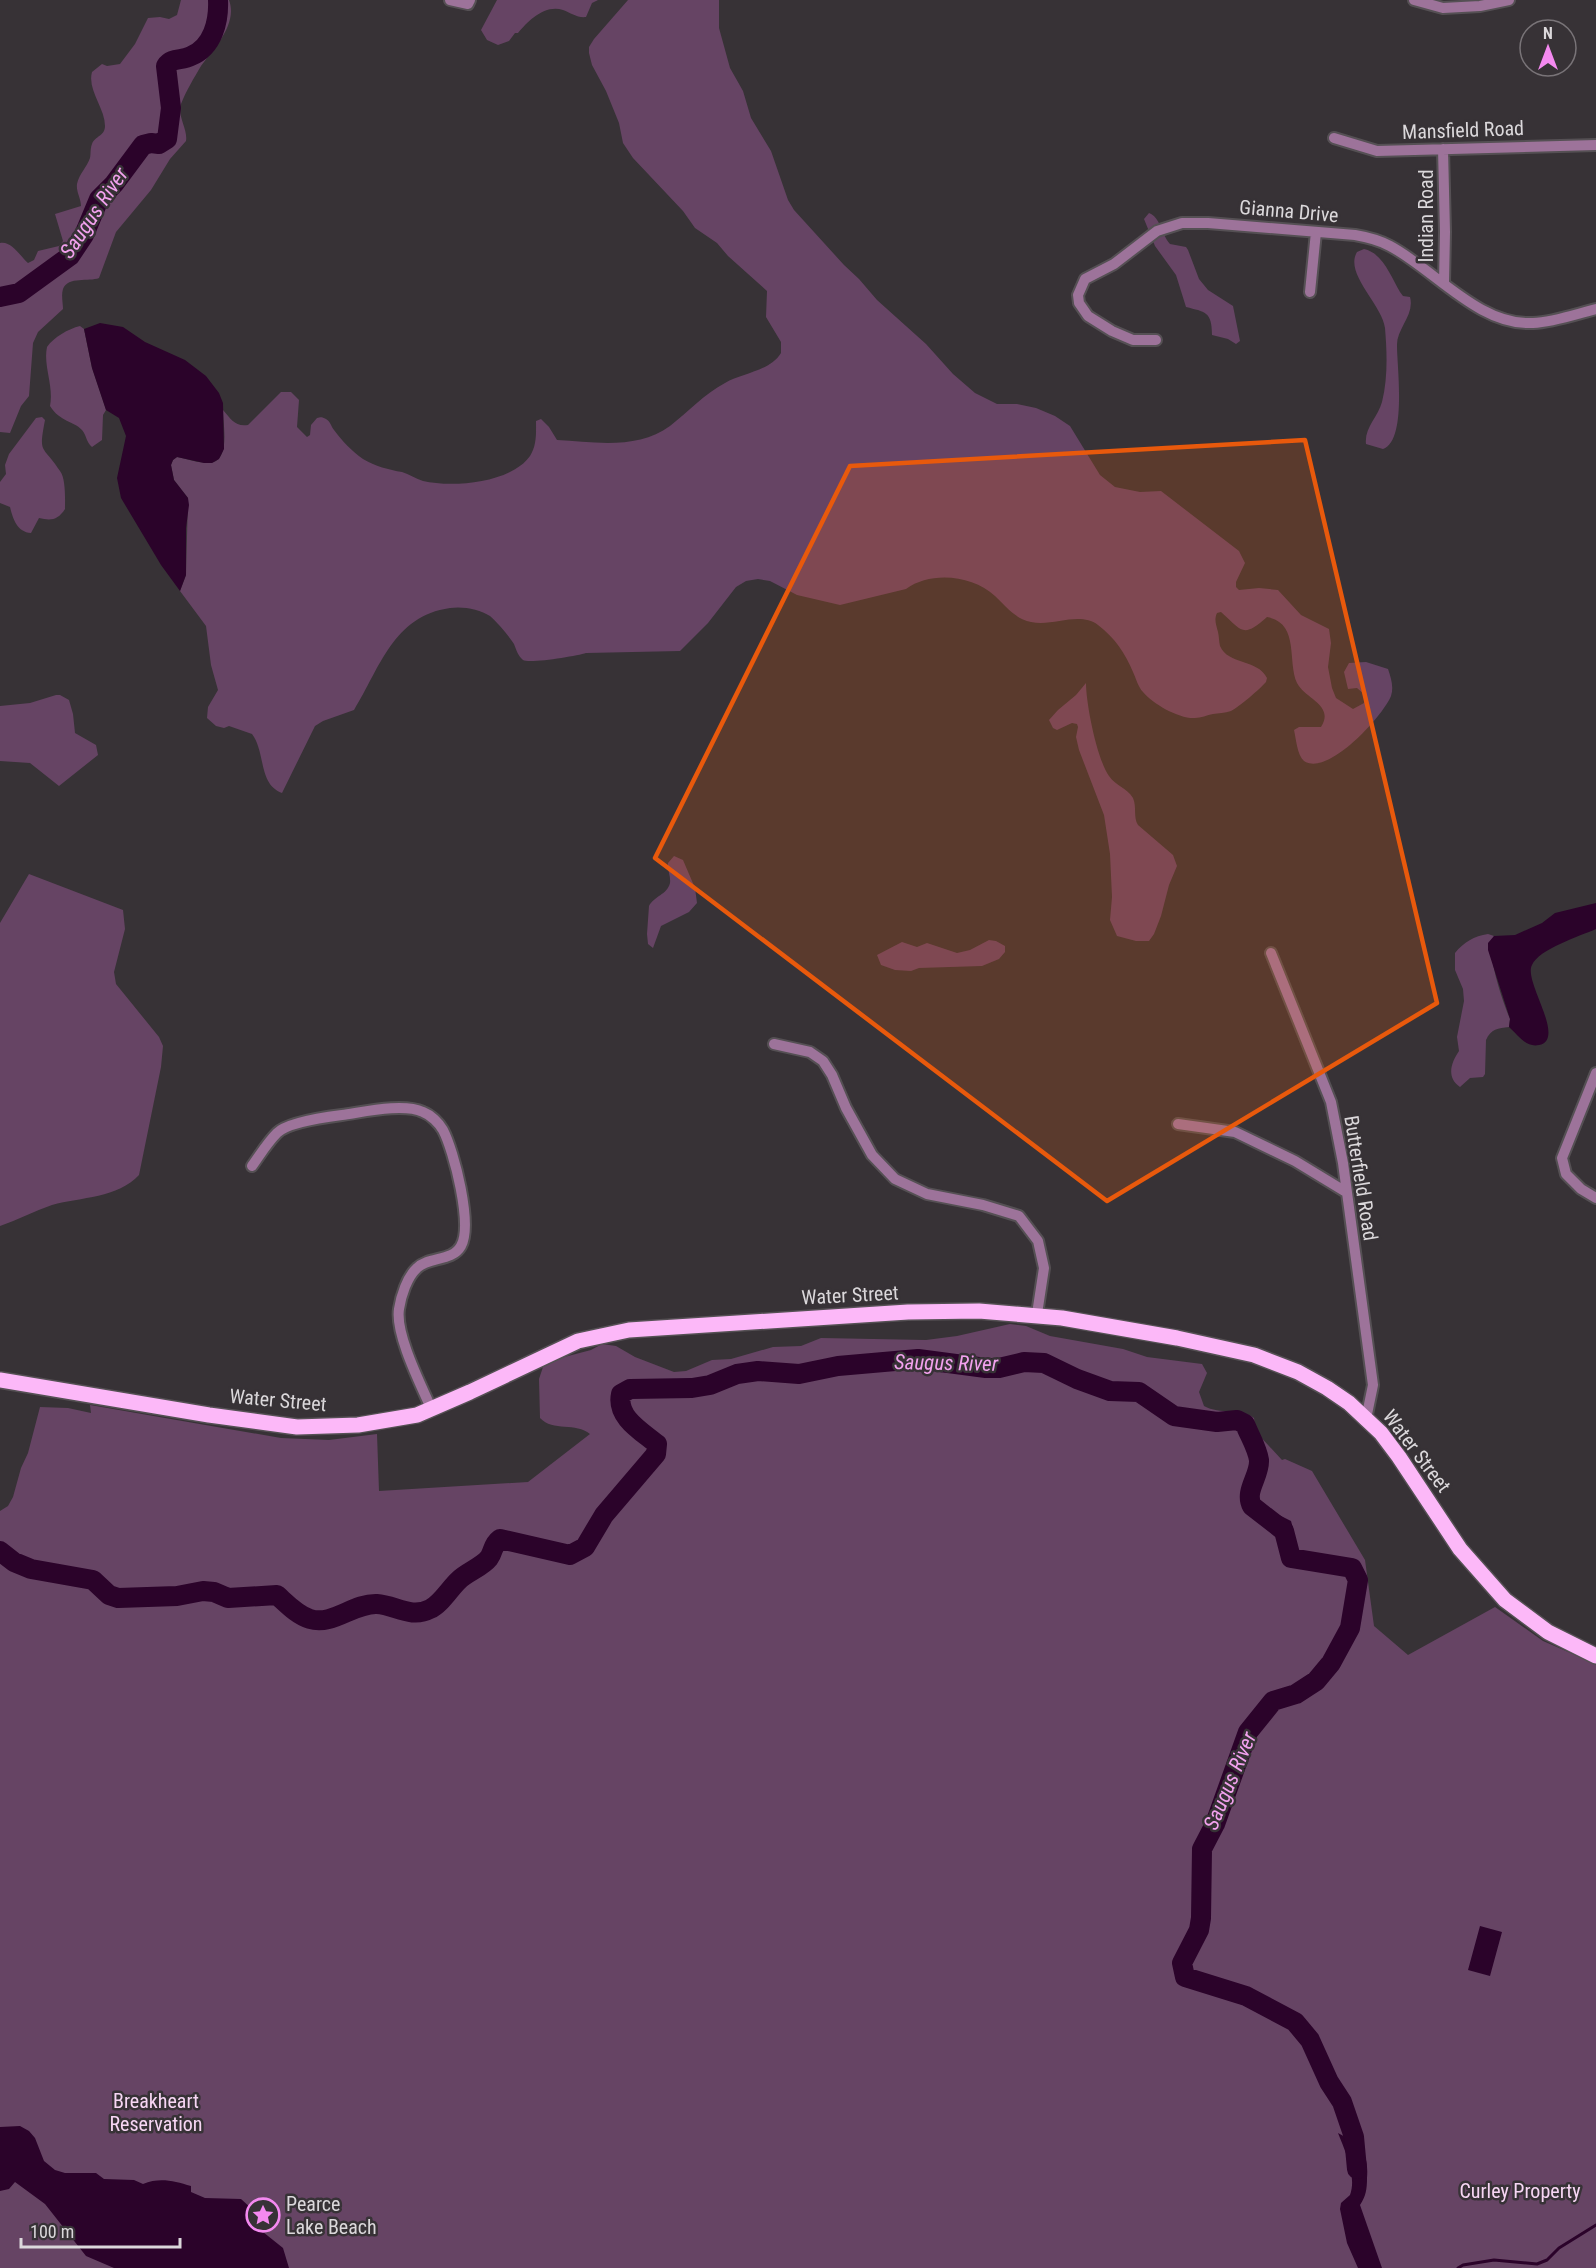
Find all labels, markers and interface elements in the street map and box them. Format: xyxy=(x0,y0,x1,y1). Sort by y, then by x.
north arrow xyxy=(1518,18,1578,78)
text: N xyxy=(1543,24,1553,43)
street label: Mansfield Road xyxy=(1402,116,1524,144)
water label: Saugus River xyxy=(55,163,133,263)
street label: Indian Road xyxy=(1414,169,1438,263)
street label: Gianna Drive xyxy=(1238,195,1340,227)
street label: Butterfield Road xyxy=(1339,1114,1383,1242)
street label: Water Street xyxy=(801,1280,899,1310)
water label: Saugus River xyxy=(894,1350,999,1376)
street label: Water Street xyxy=(228,1384,328,1416)
street label: Water Street xyxy=(1378,1405,1456,1497)
water label: Saugus River xyxy=(1199,1728,1262,1834)
park label: Breakheart Reservation xyxy=(110,2089,202,2136)
park label: Curley Property xyxy=(1460,2179,1580,2203)
place label: Pearce Lake Beach xyxy=(286,2192,377,2239)
place icon: Pearce Lake Beach xyxy=(245,2197,281,2233)
scale bar xyxy=(21,2211,180,2249)
text: 100 m xyxy=(30,2221,74,2242)

